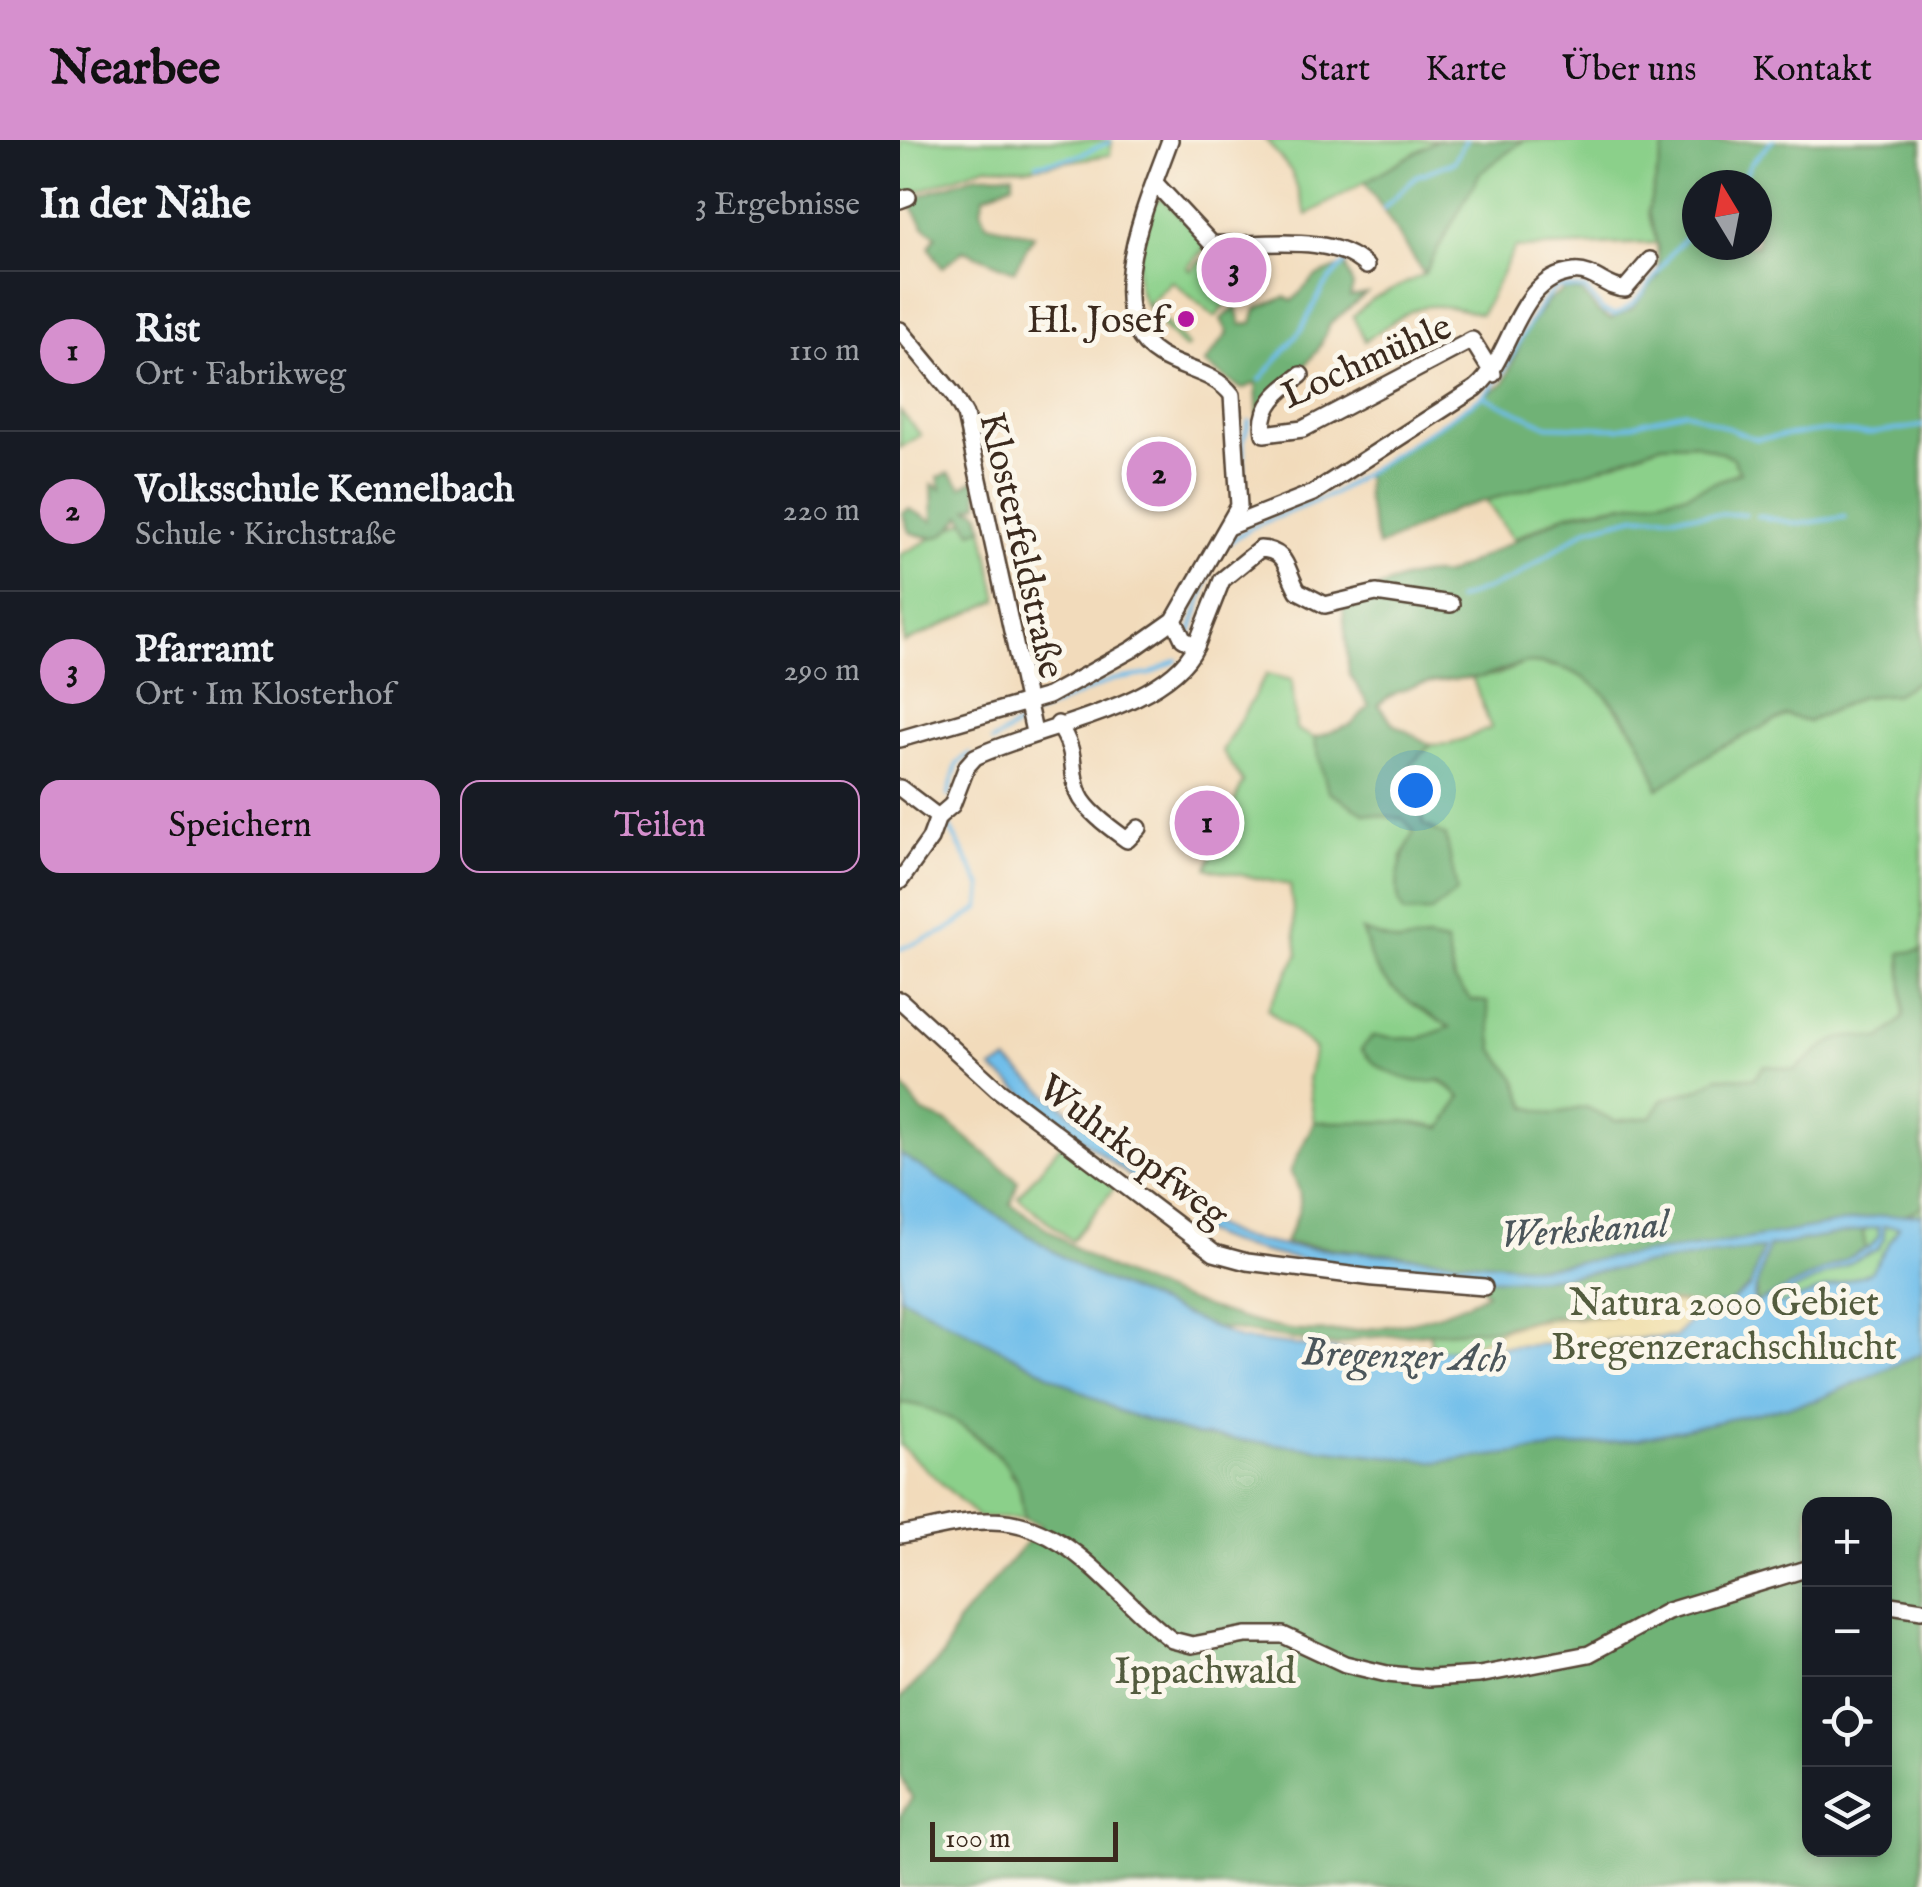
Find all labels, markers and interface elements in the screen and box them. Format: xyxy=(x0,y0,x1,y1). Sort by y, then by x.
text: Nearbee xyxy=(50,40,220,100)
text: Start xyxy=(1300,48,1370,93)
text: Karte xyxy=(1425,48,1507,93)
text: Über uns xyxy=(1562,48,1697,93)
text: Kontakt xyxy=(1752,48,1872,93)
north arrow xyxy=(1682,170,1772,260)
text: In der Nähe xyxy=(40,179,251,232)
text: 3 Ergebnisse xyxy=(695,185,860,226)
pin: 3 xyxy=(1202,232,1266,308)
place label: Hl. Josef xyxy=(1027,298,1172,346)
street label: Lochmühle xyxy=(1275,304,1460,421)
text: Rist xyxy=(135,307,200,355)
marker: Hl. Josef xyxy=(1175,308,1197,330)
text: 1 xyxy=(67,331,78,372)
text: 110 m xyxy=(789,331,860,372)
text: Ort · Fabrikweg xyxy=(135,355,346,396)
street label: Klosterfeldstraße xyxy=(966,408,1074,683)
pin: 2 xyxy=(1126,436,1192,512)
text: Volksschule Kennelbach xyxy=(135,467,514,515)
text: 2 xyxy=(65,491,80,532)
text: 220 m xyxy=(783,491,860,532)
text: Schule · Kirchstraße xyxy=(135,515,396,556)
text: Pfarramt xyxy=(135,627,274,675)
text: 3 xyxy=(67,651,78,692)
text: 290 m xyxy=(784,651,860,692)
text: Ort · Im Klosterhof xyxy=(135,675,394,716)
your location xyxy=(1390,765,1441,816)
button: Speichern xyxy=(40,780,440,873)
button: Teilen xyxy=(460,780,860,873)
pin: 1 xyxy=(1174,786,1240,860)
street label: Wuhrkopfweg xyxy=(1027,1065,1237,1240)
water label: Werkskanal xyxy=(1498,1200,1674,1263)
park label: Natura 2000 Gebiet Bregenzerachschlucht xyxy=(1551,1281,1897,1373)
water label: Bregenzer Ach xyxy=(1300,1328,1508,1387)
map controls xyxy=(1802,1497,1892,1857)
button: + xyxy=(1802,1497,1892,1587)
button: − xyxy=(1802,1587,1892,1677)
park label: Ippachwald xyxy=(1114,1649,1297,1697)
button: locate xyxy=(1802,1677,1892,1767)
button: layers xyxy=(1802,1767,1892,1857)
scale bar xyxy=(930,1817,1118,1862)
text: 100 m xyxy=(945,1822,1011,1857)

